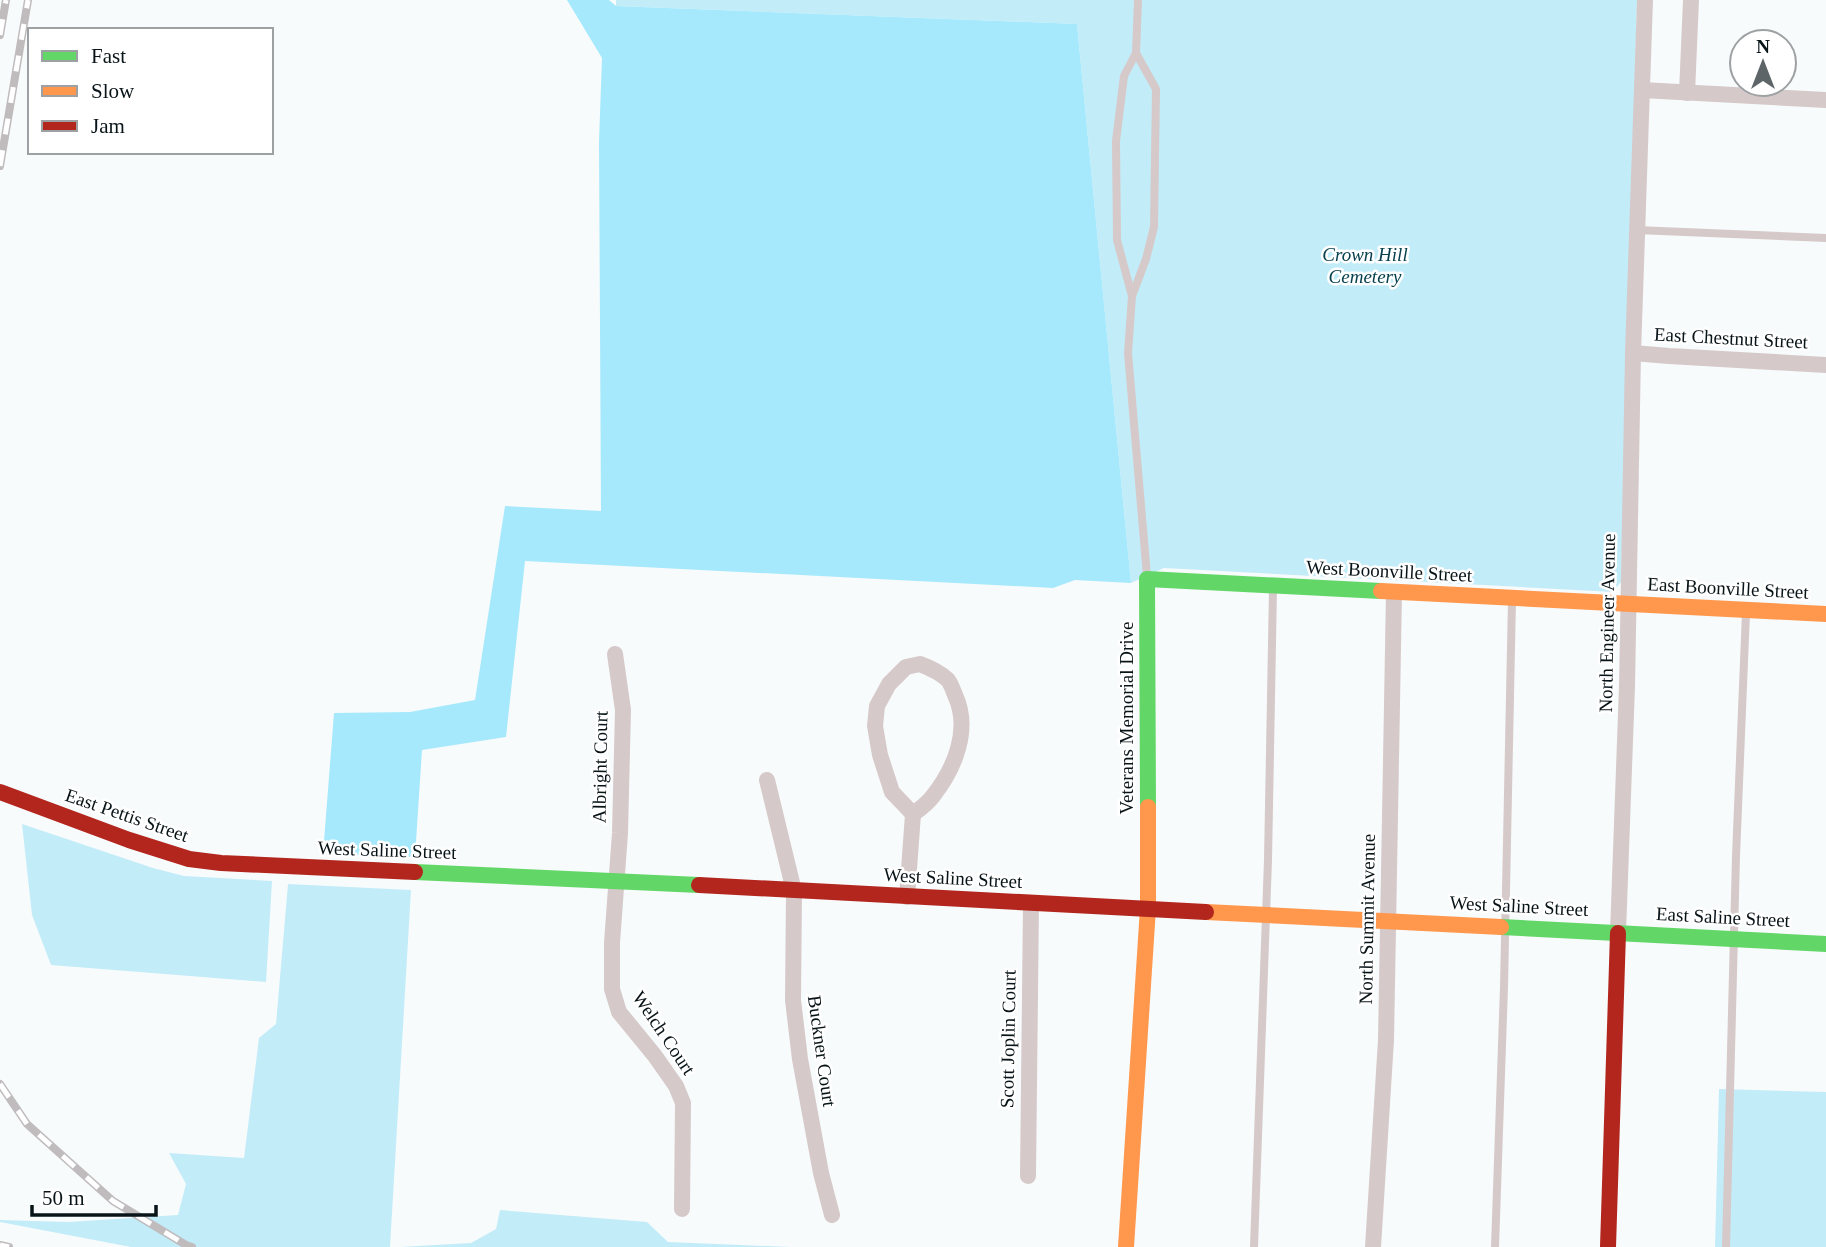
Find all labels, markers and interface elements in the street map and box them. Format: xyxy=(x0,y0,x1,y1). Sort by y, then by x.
legend xyxy=(28,28,273,154)
north arrow xyxy=(1728,28,1798,98)
text: N xyxy=(1756,36,1770,57)
text: Fast xyxy=(91,44,126,68)
text: Slow xyxy=(91,79,135,103)
text: Jam xyxy=(91,114,125,138)
park label: Crown Hill Cemetery xyxy=(1322,244,1408,287)
street label: East Chestnut Street xyxy=(1654,323,1809,353)
street label: North Engineer Avenue xyxy=(1595,533,1619,713)
street label: West Boonville Street xyxy=(1305,556,1473,586)
street label: East Boonville Street xyxy=(1647,573,1810,603)
street label: Veterans Memorial Drive xyxy=(1116,621,1137,815)
street label: Albright Court xyxy=(589,710,611,823)
street label: East Pettis Street xyxy=(63,784,192,846)
street label: North Summit Avenue xyxy=(1355,834,1379,1004)
street label: West Saline Street xyxy=(317,837,457,863)
street label: West Saline Street xyxy=(883,864,1024,892)
street label: West Saline Street xyxy=(1449,892,1590,920)
street label: East Saline Street xyxy=(1656,903,1791,931)
street label: Scott Joplin Court xyxy=(996,969,1020,1108)
street label: Welch Court xyxy=(628,987,700,1079)
street label: Buckner Court xyxy=(804,994,840,1109)
scale bar xyxy=(32,1174,156,1218)
text: 50 m xyxy=(42,1186,85,1210)

